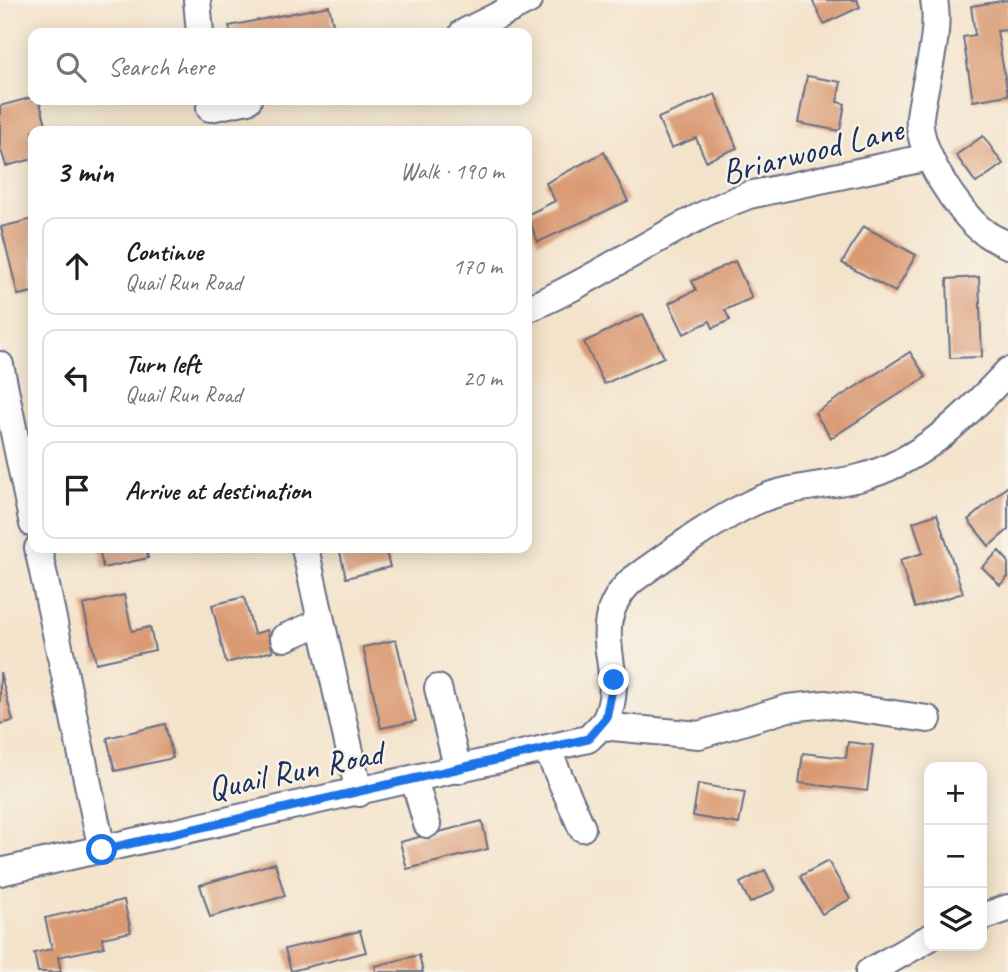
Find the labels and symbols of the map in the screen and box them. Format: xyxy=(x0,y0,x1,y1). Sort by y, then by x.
street label: Briarwood Lane xyxy=(717,106,910,195)
route end xyxy=(598,664,629,695)
street label: Quail Run Road xyxy=(204,729,392,811)
route start xyxy=(86,834,117,865)

